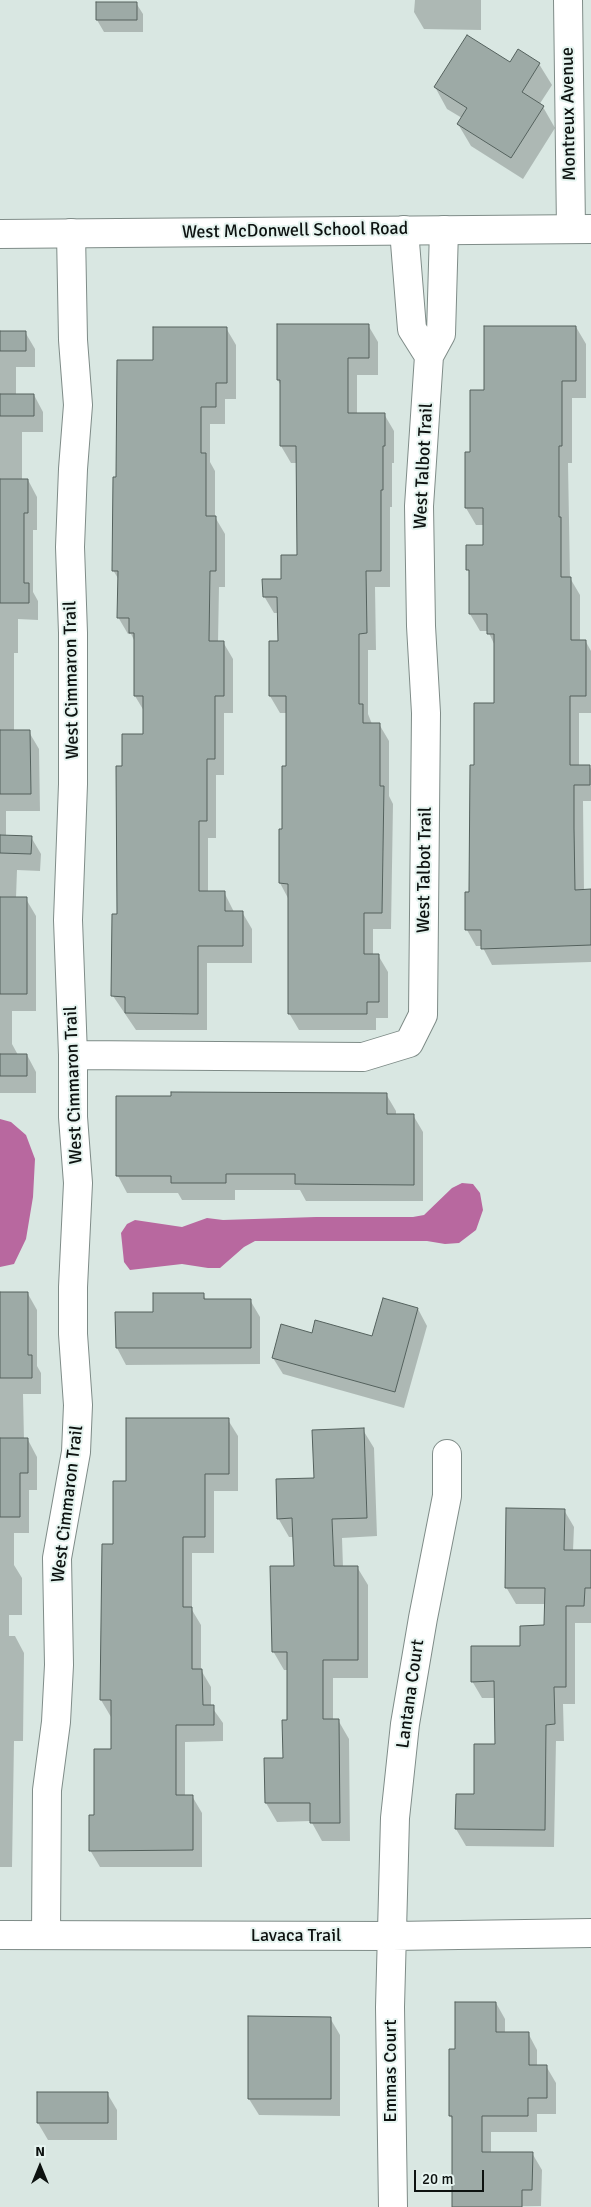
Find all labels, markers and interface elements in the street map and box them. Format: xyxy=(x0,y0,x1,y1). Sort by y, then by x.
street label: Montreux Avenue xyxy=(557,47,581,181)
street label: West McDonwell School Road xyxy=(182,218,408,244)
street label: West Talbot Trail xyxy=(410,402,438,530)
street label: West Cimmaron Trail xyxy=(60,601,84,759)
street label: West Talbot Trail xyxy=(413,807,437,933)
street label: West Cimmaron Trail xyxy=(60,1005,88,1165)
street label: West Cimmaron Trail xyxy=(48,1424,88,1584)
street label: Lantana Court xyxy=(393,1638,429,1750)
street label: Lavaca Trail xyxy=(251,1925,341,1947)
street label: Emmas Court xyxy=(380,2019,402,2123)
north arrow xyxy=(15,2142,65,2192)
text: N xyxy=(35,2143,45,2160)
scale bar xyxy=(416,2160,486,2192)
text: 20 m xyxy=(422,2170,453,2188)

